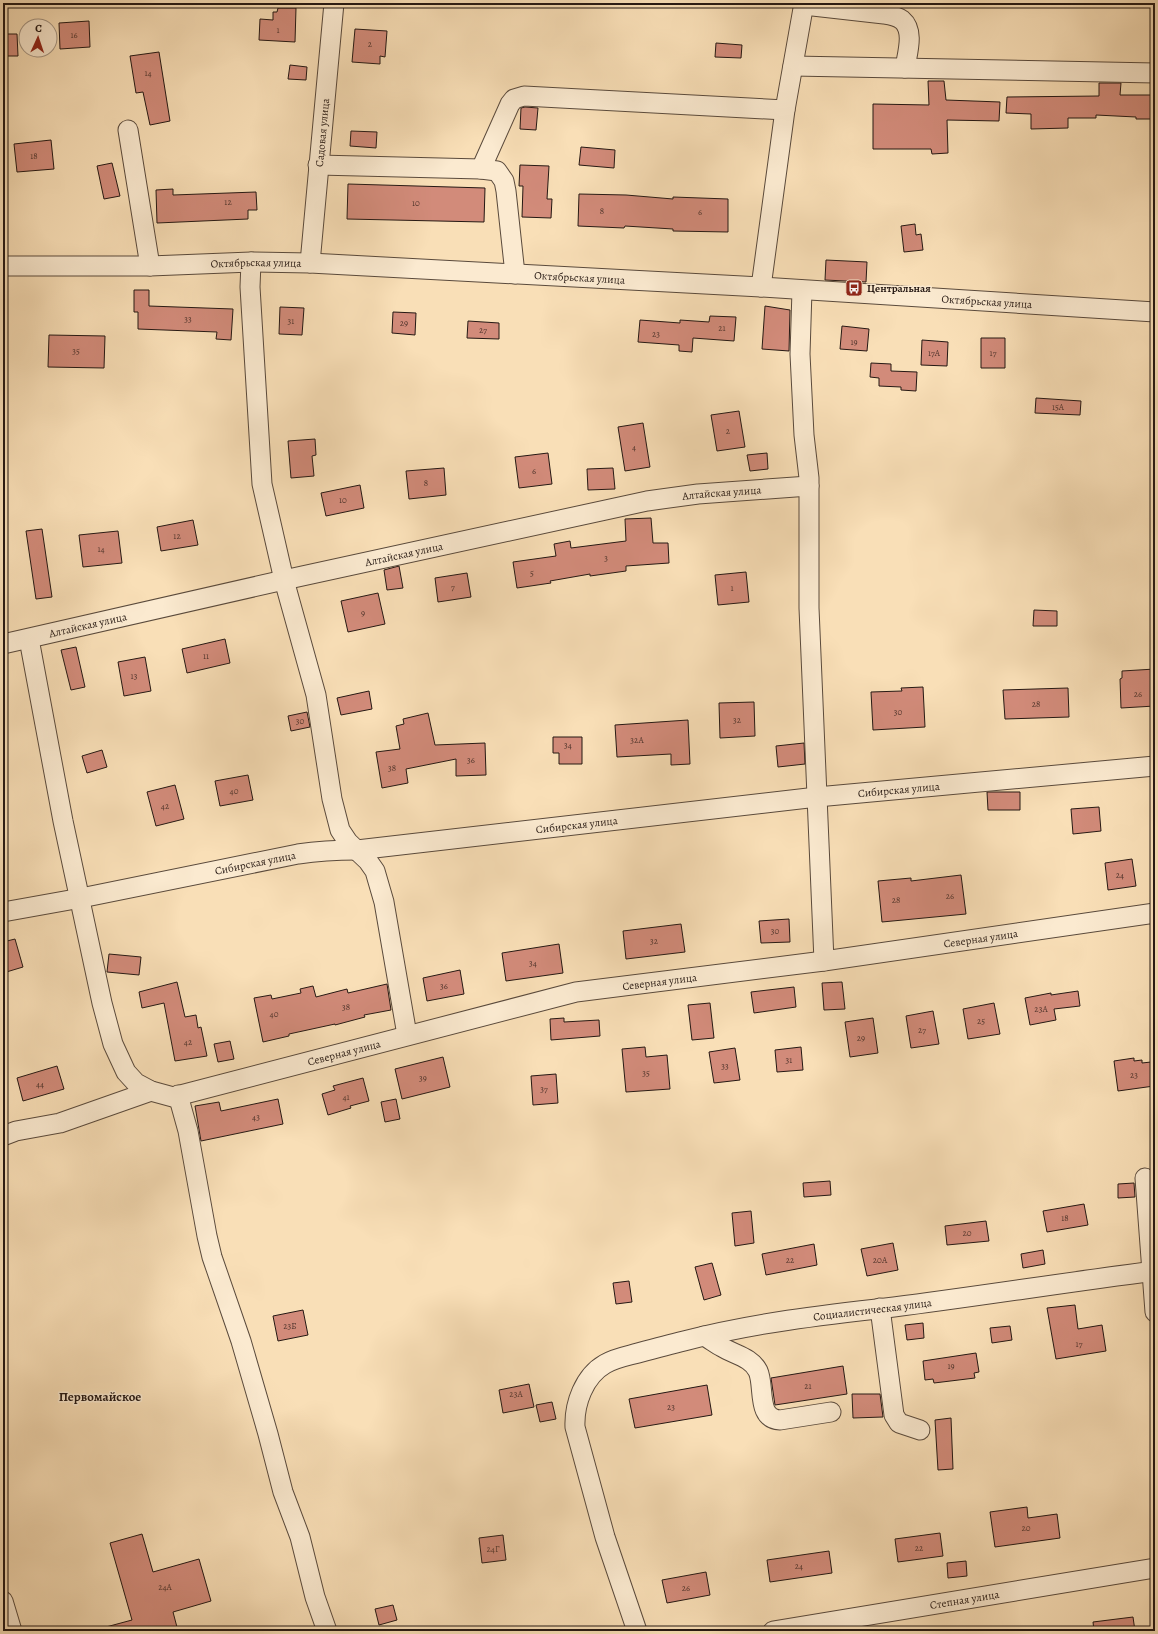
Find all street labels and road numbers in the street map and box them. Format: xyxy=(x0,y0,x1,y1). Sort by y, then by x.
street label: Садовая улица xyxy=(311,97,333,168)
street label: Октябрьская улица xyxy=(210,254,302,271)
street label: Октябрьская улица xyxy=(534,267,626,287)
street label: Октябрьская улица xyxy=(941,291,1034,312)
street label: Алтайская улица xyxy=(680,482,763,504)
street label: Алтайская улица xyxy=(363,538,445,570)
street label: Алтайская улица xyxy=(47,608,129,641)
street label: Сибирская улица xyxy=(857,778,941,801)
street label: Сибирская улица xyxy=(535,812,619,837)
street label: Сибирская улица xyxy=(213,847,298,878)
street label: Северная улица xyxy=(943,925,1020,951)
street label: Северная улица xyxy=(622,969,699,994)
street label: Северная улица xyxy=(306,1036,383,1069)
street label: Социалистическая улица xyxy=(812,1295,933,1324)
street label: Степная улица xyxy=(929,1586,1001,1613)

